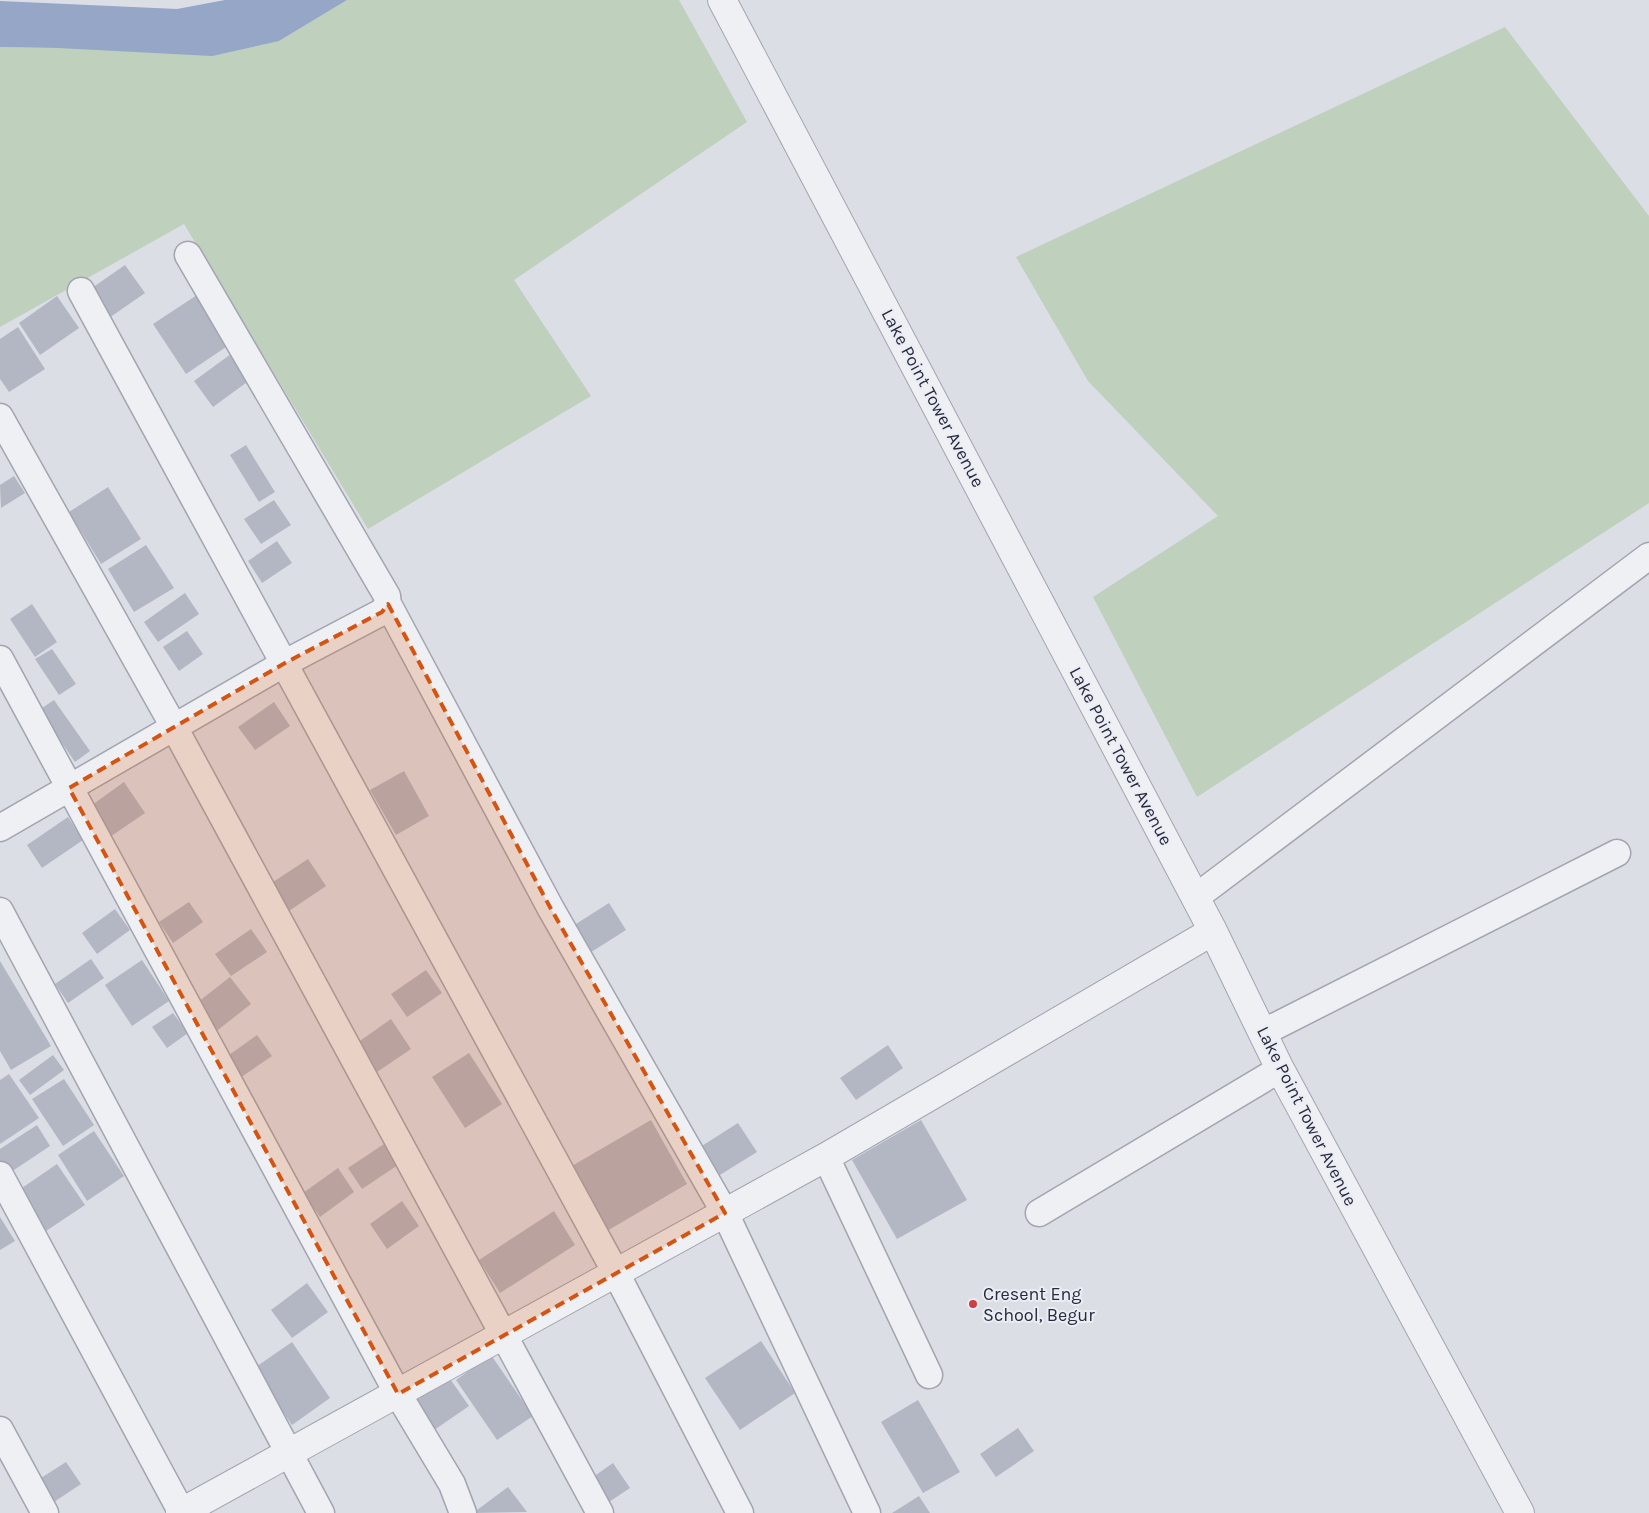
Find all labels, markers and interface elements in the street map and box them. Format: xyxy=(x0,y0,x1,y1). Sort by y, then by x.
street label: Lake Point Tower Avenue xyxy=(877,305,989,491)
street label: Lake Point Tower Avenue xyxy=(1065,663,1177,849)
street label: Lake Point Tower Avenue xyxy=(1252,1022,1362,1210)
place label: Cresent Eng School, Begur xyxy=(983,1283,1095,1326)
marker: Cresent Eng School, Begur xyxy=(967,1298,979,1310)

